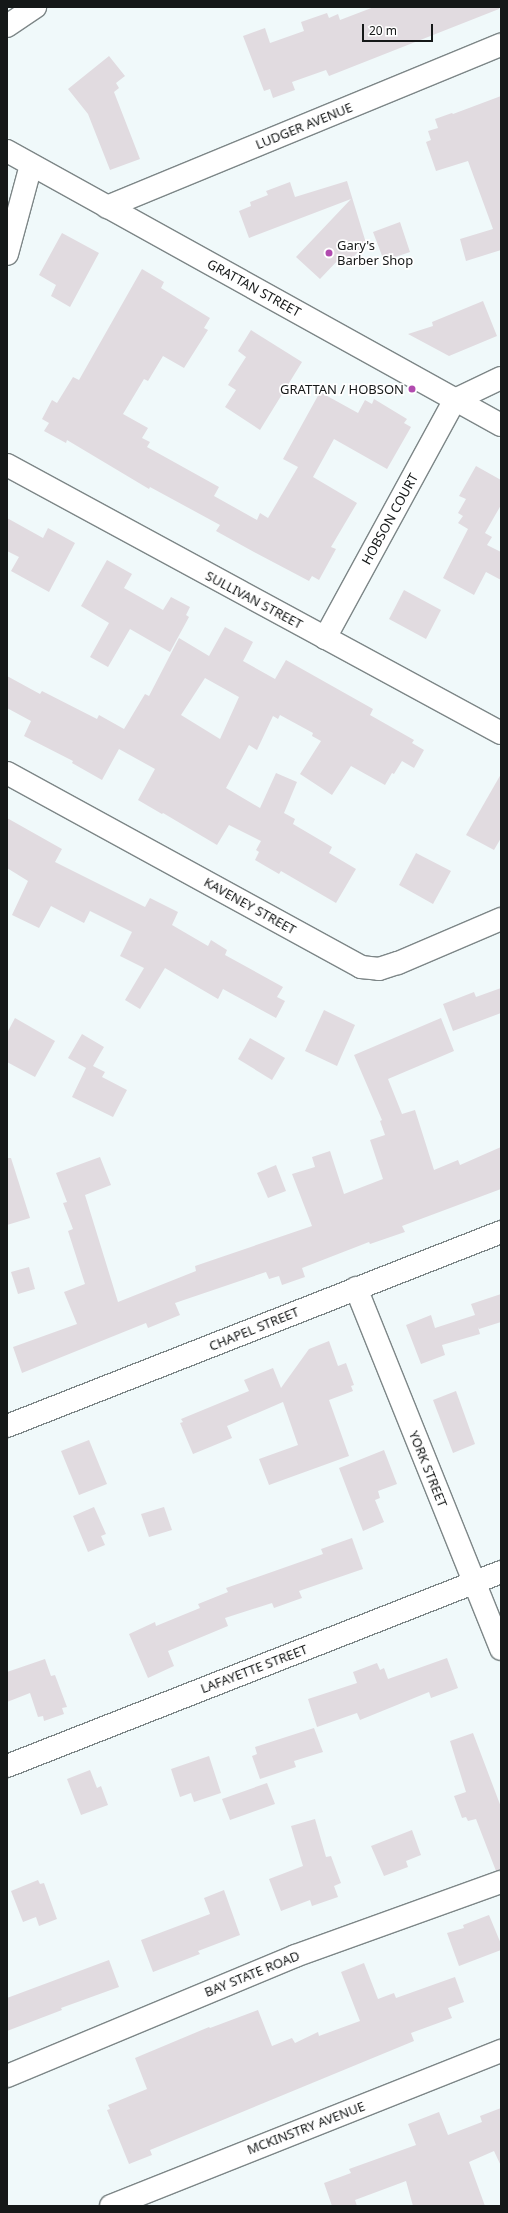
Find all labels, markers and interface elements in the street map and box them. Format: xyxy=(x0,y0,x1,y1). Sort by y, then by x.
scale bar xyxy=(364,16,435,42)
text: 20 m xyxy=(369,22,397,39)
street label: LUDGER AVENUE xyxy=(253,99,355,153)
place label: Gary's Barber Shop xyxy=(337,238,413,269)
marker: Gary's Barber Shop xyxy=(324,248,334,258)
street label: GRATTAN STREET xyxy=(205,256,303,320)
place label: GRATTAN / HOBSON xyxy=(280,381,404,397)
marker: GRATTAN / HOBSON xyxy=(407,384,417,394)
street label: HOBSON COURT xyxy=(359,471,421,567)
street label: SULLIVAN STREET xyxy=(203,568,305,632)
street label: KAVENEY STREET xyxy=(201,874,299,938)
street label: CHAPEL STREET xyxy=(207,1304,301,1354)
street label: YORK STREET xyxy=(406,1429,450,1509)
street label: LAFAYETTE STREET xyxy=(198,1641,310,1697)
street label: BAY STATE ROAD xyxy=(202,1948,302,2000)
street label: MCKINSTRY AVENUE xyxy=(245,2098,367,2158)

